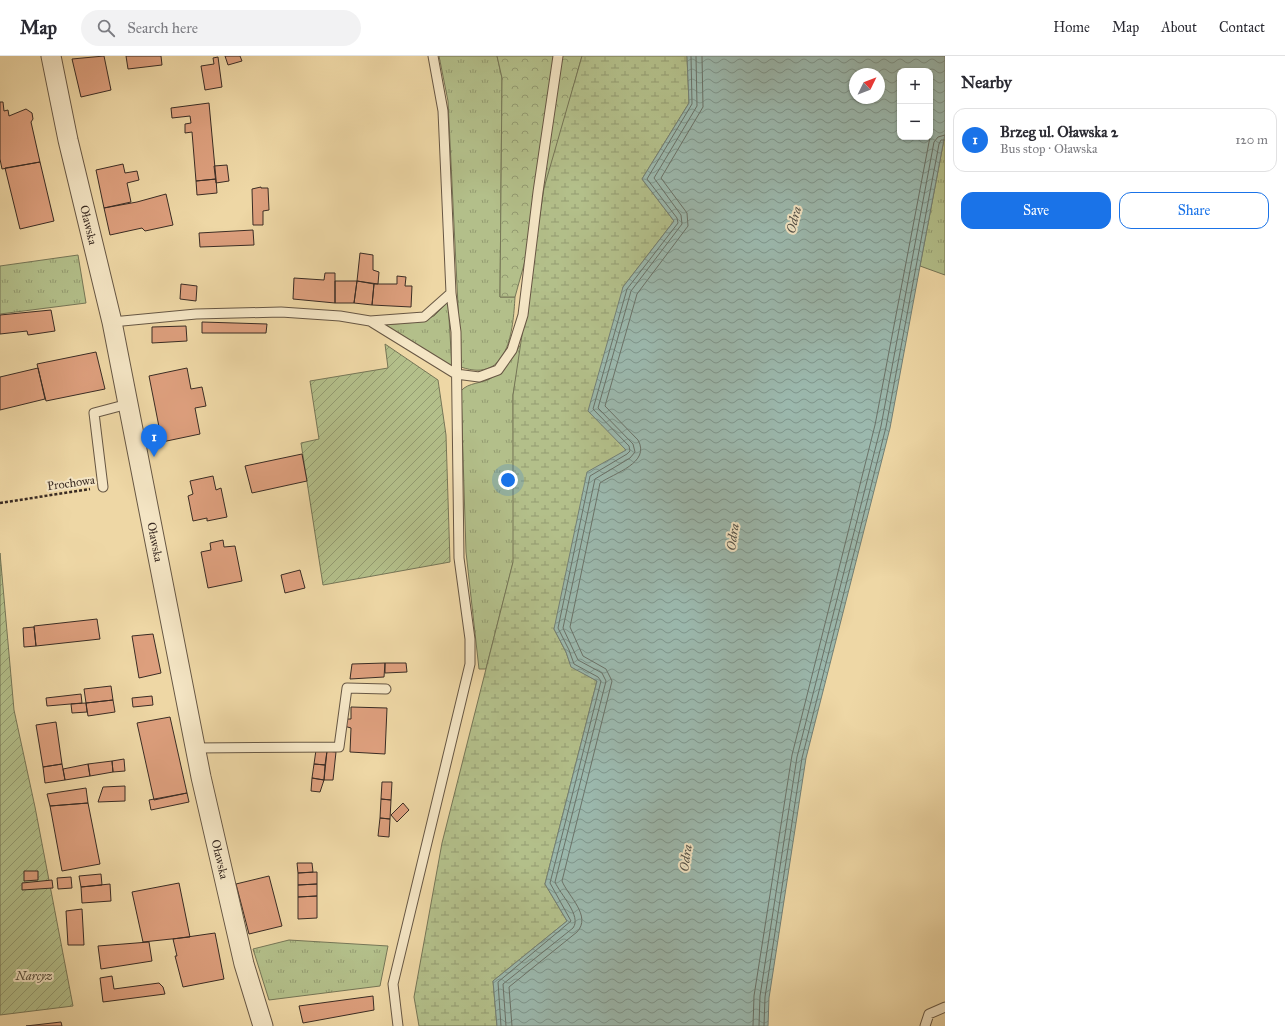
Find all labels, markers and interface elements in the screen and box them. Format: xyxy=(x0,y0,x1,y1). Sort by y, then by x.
search box xyxy=(81,10,361,46)
text: Map xyxy=(20,16,57,39)
icon: search xyxy=(95,17,117,39)
text: Search here xyxy=(127,19,198,37)
text: Home xyxy=(1053,19,1090,36)
text: Map xyxy=(1112,19,1139,36)
text: About xyxy=(1161,19,1197,36)
text: Contact xyxy=(1219,19,1265,36)
north arrow xyxy=(849,68,885,104)
map controls xyxy=(897,68,933,140)
button: + xyxy=(897,68,933,104)
text: Nearby xyxy=(961,72,1012,93)
button: − xyxy=(897,104,933,140)
text: Brzeg ul. Oławska 2 xyxy=(1000,123,1118,141)
text: 1 xyxy=(972,132,978,148)
text: 120 m xyxy=(1235,132,1268,148)
text: Bus stop · Oławska xyxy=(1000,141,1098,157)
button: Save xyxy=(961,192,1111,229)
button: Share xyxy=(1119,192,1269,229)
street label: Oławska xyxy=(77,204,100,247)
water label: Odra xyxy=(783,205,805,235)
pin: 1 xyxy=(141,424,167,457)
your location xyxy=(498,470,518,490)
street label: Prochowa xyxy=(46,473,97,493)
street label: Oławska xyxy=(144,521,166,564)
water label: Odra xyxy=(723,522,743,552)
street label: Oławska xyxy=(209,838,231,881)
water label: Odra xyxy=(676,843,696,873)
park label: Narcyz xyxy=(14,969,53,983)

